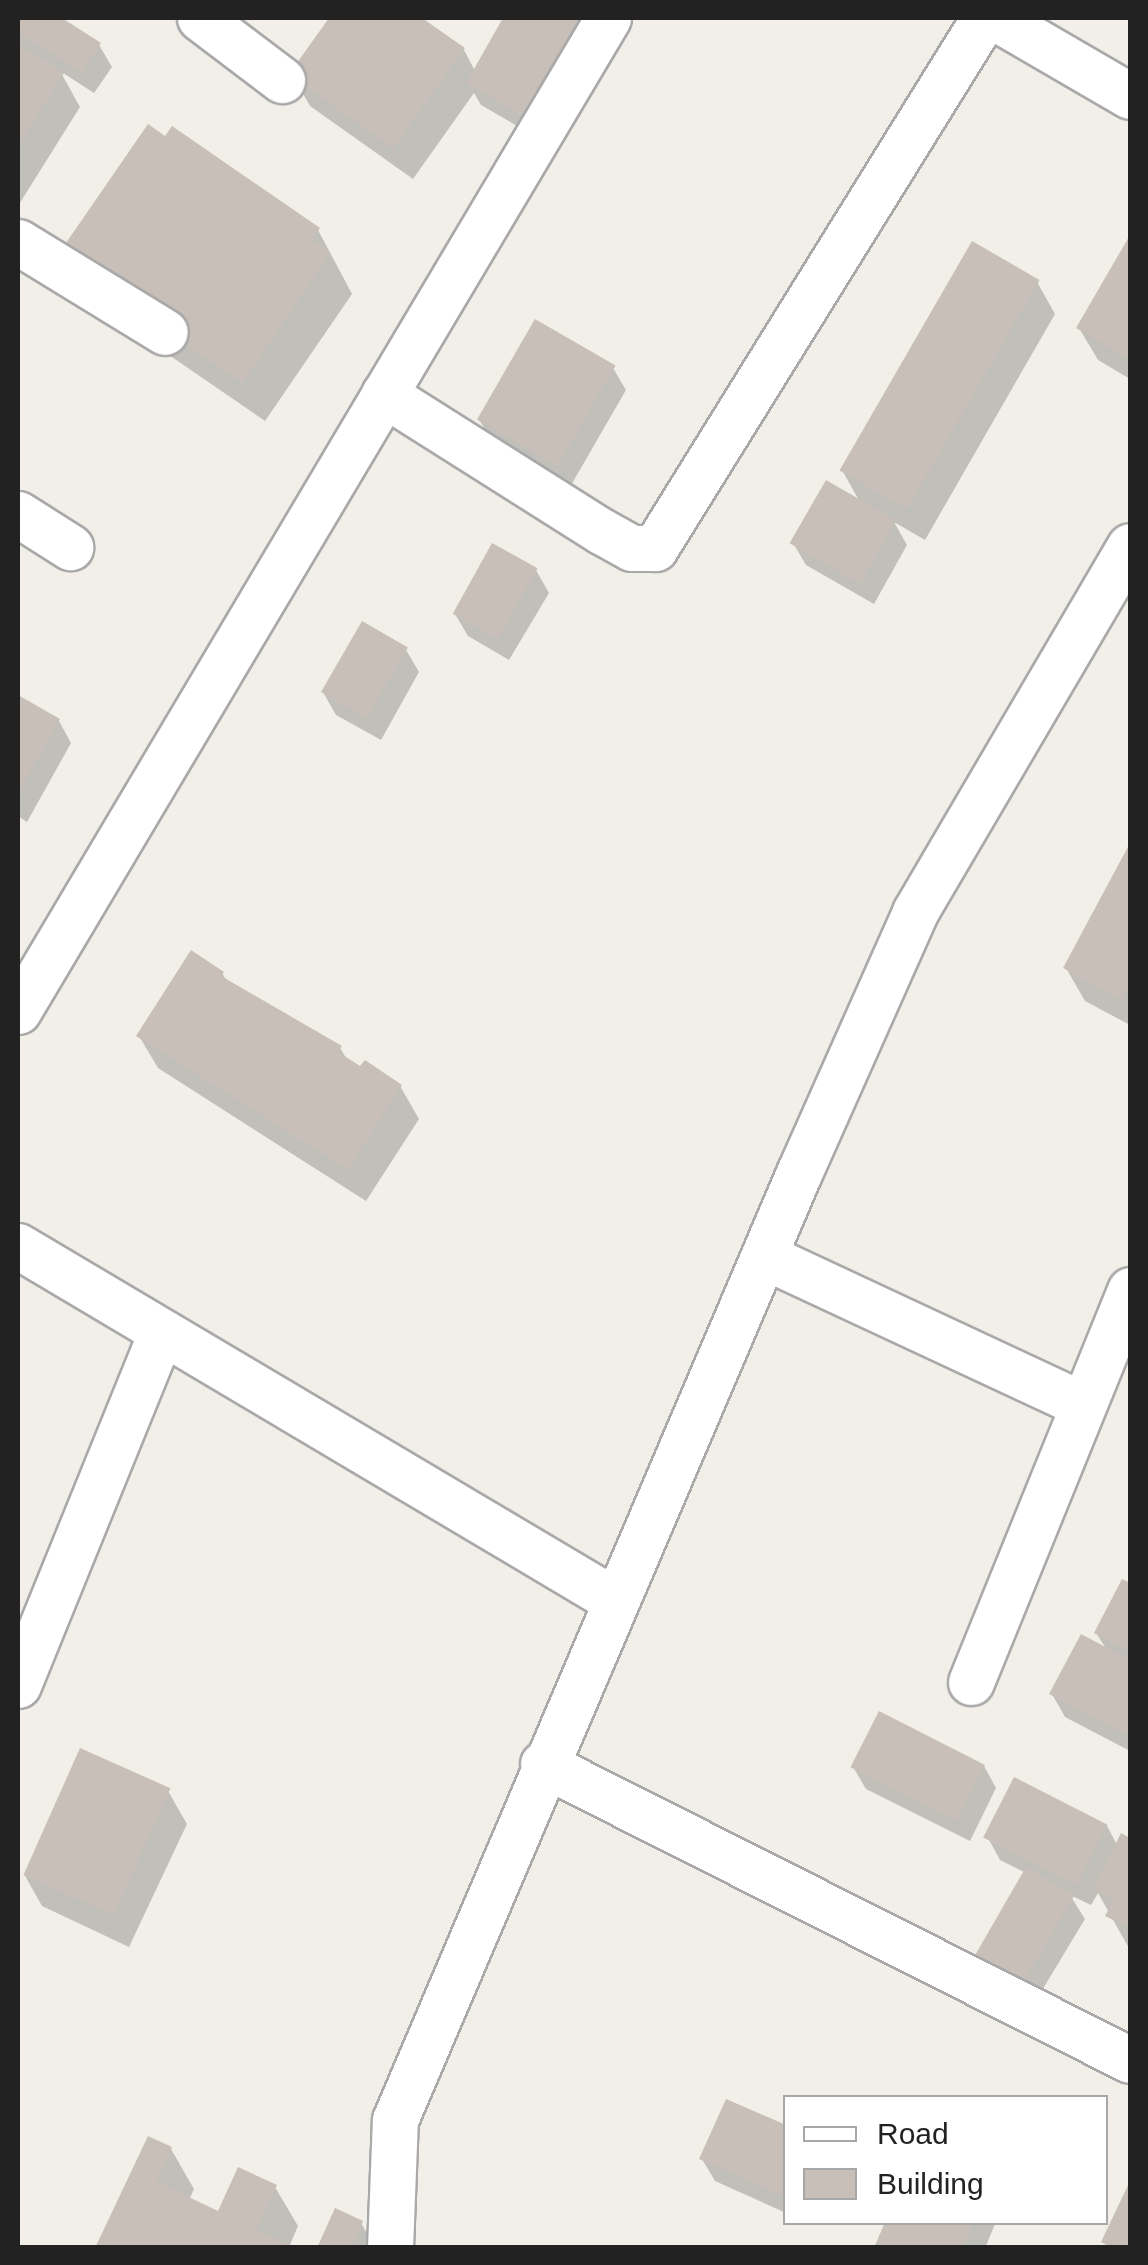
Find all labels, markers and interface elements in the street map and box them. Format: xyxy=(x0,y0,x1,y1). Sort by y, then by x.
legend xyxy=(783,2095,1108,2225)
text: Road xyxy=(877,2117,949,2150)
text: Building xyxy=(877,2167,984,2200)

